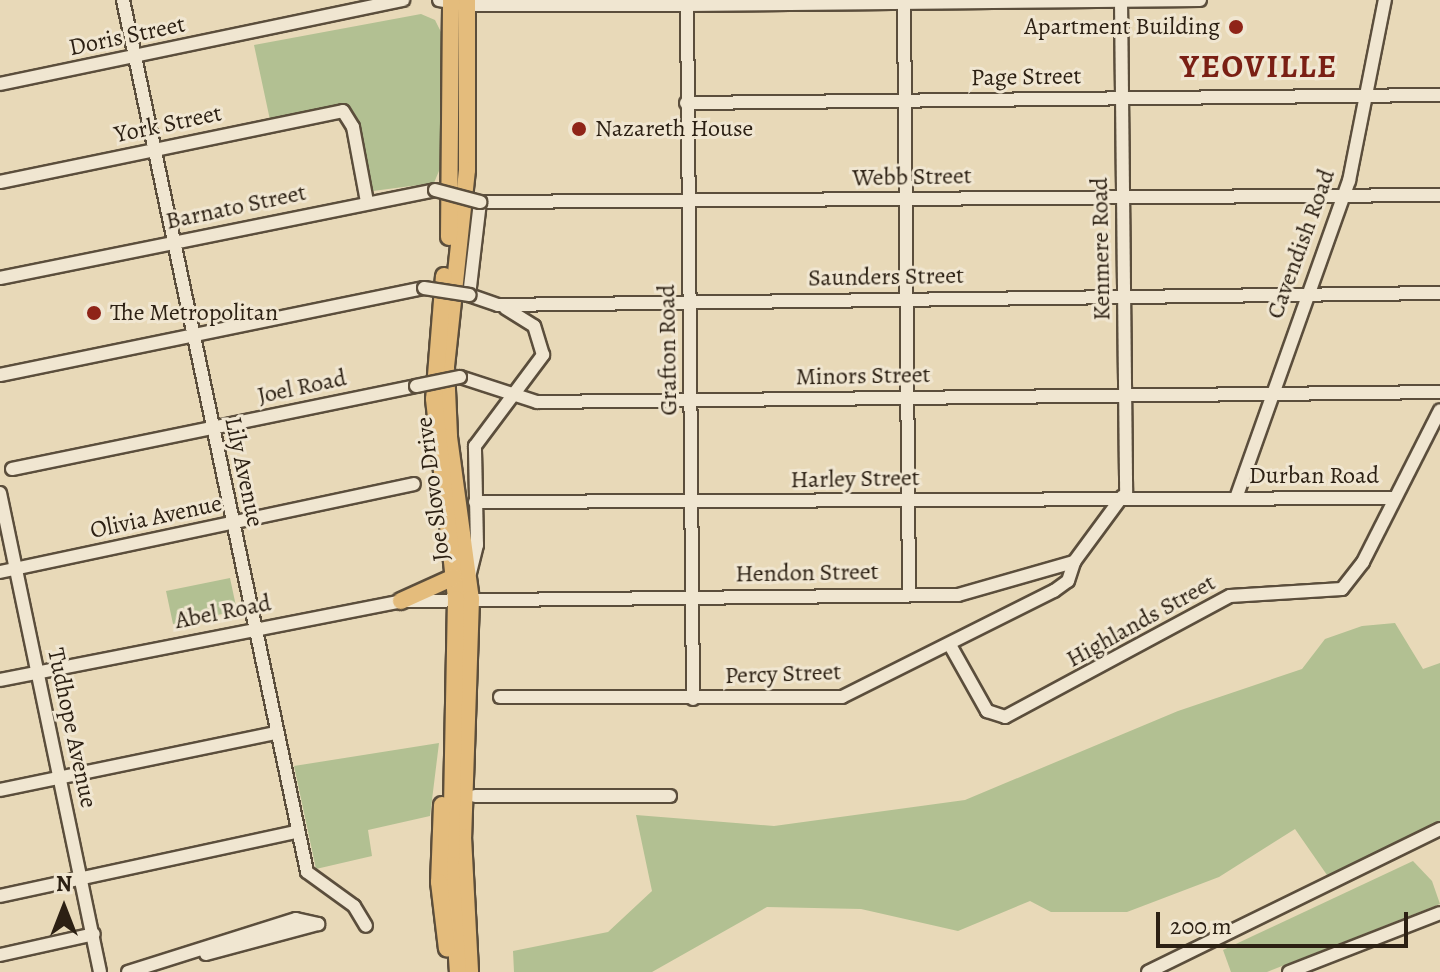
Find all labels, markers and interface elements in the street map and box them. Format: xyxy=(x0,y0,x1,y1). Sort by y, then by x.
street label: Doris Street xyxy=(66,10,188,62)
place label: Apartment Building xyxy=(1024,13,1220,41)
marker: Apartment Building xyxy=(1227,18,1245,36)
district label: YEOVILLE xyxy=(1180,47,1338,85)
street label: Page Street xyxy=(971,62,1081,92)
street label: York Street xyxy=(112,99,224,149)
place label: Nazareth House xyxy=(595,115,753,143)
marker: Nazareth House xyxy=(570,120,588,138)
street label: Webb Street xyxy=(852,162,972,192)
street label: Cavendish Road xyxy=(1261,165,1341,323)
street label: Kenmere Road xyxy=(1085,177,1117,321)
street label: Barnato Street xyxy=(163,178,309,236)
street label: Saunders Street xyxy=(808,261,964,293)
street label: Grafton Road xyxy=(652,284,684,416)
place label: The Metropolitan xyxy=(110,299,278,327)
marker: The Metropolitan xyxy=(85,304,103,322)
street label: Minors Street xyxy=(795,360,931,392)
street label: Joel Road xyxy=(255,364,349,410)
street label: Lily Avenue xyxy=(218,414,270,530)
street label: Joe Slovo Drive xyxy=(410,415,456,563)
street label: Durban Road xyxy=(1249,462,1379,490)
street label: Harley Street xyxy=(790,463,920,495)
street label: Olivia Avenue xyxy=(87,489,225,545)
street label: Hendon Street xyxy=(735,557,879,589)
street label: Highlands Street xyxy=(1061,568,1221,674)
street label: Abel Road xyxy=(173,589,273,635)
street label: Tudhope Avenue xyxy=(41,645,103,811)
street label: Percy Street xyxy=(724,658,842,690)
north arrow xyxy=(24,868,104,948)
text: N xyxy=(56,869,72,899)
scale bar xyxy=(1160,896,1412,946)
text: 200 m xyxy=(1170,910,1232,942)

